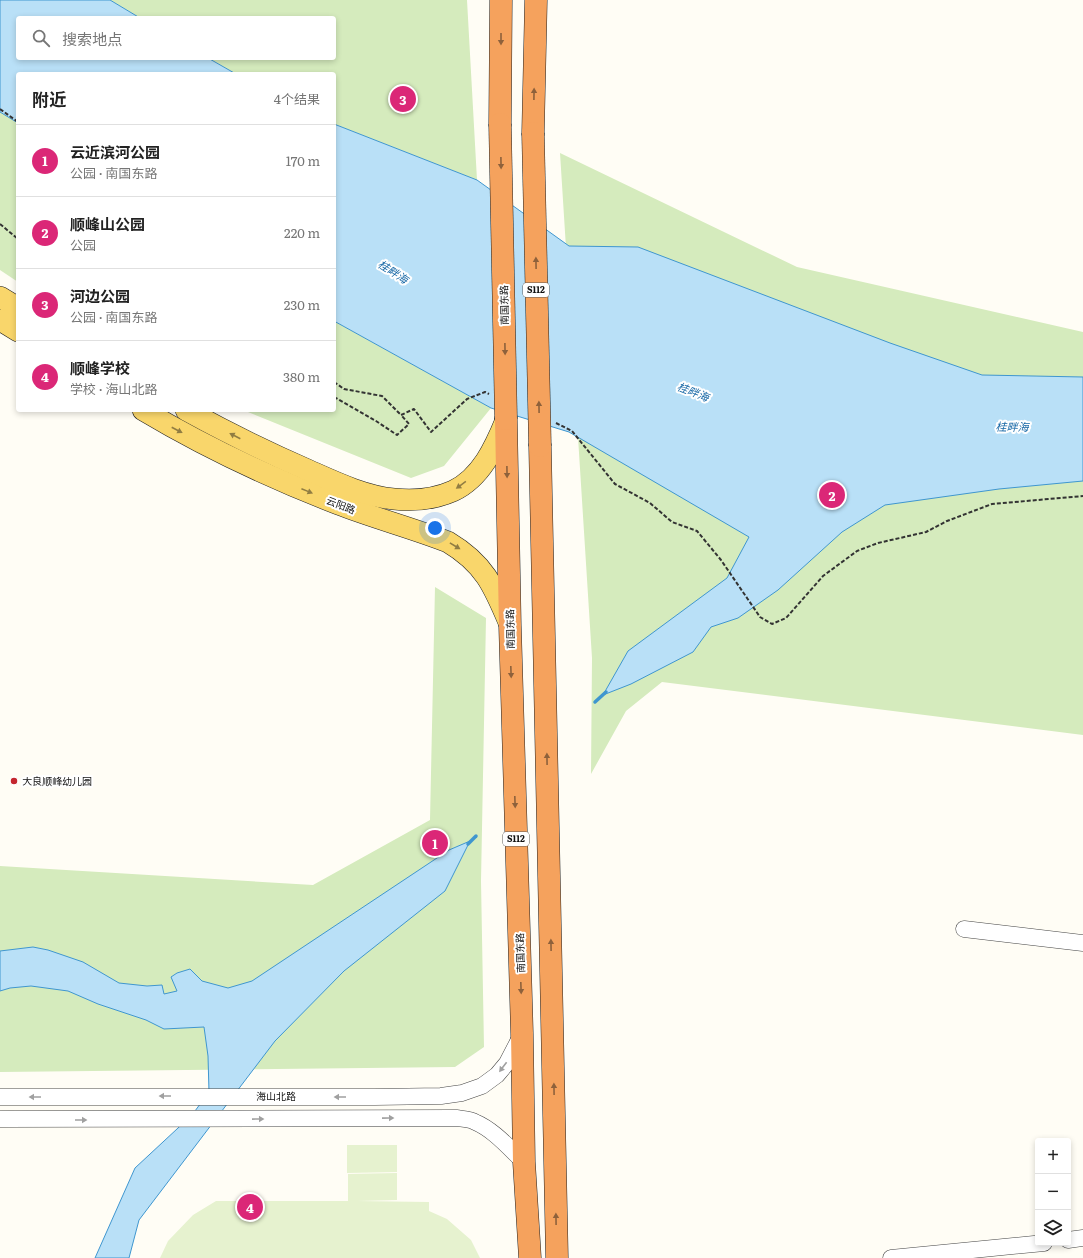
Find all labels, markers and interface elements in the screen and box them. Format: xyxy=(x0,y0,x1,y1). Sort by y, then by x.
search box xyxy=(16,16,336,60)
icon: search xyxy=(30,27,52,49)
text: 搜索地点 xyxy=(62,27,122,50)
one-way arrow xyxy=(498,33,504,46)
pin: 3 xyxy=(390,84,416,114)
text: 附近 xyxy=(32,86,66,111)
one-way arrow xyxy=(531,87,537,100)
text: 4个结果 xyxy=(274,89,320,108)
text: 云近滨河公园 xyxy=(70,140,160,163)
text: 1 xyxy=(42,151,48,170)
text: 170 m xyxy=(286,151,320,170)
one-way arrow xyxy=(498,157,504,170)
text: 公园 · 南国东路 xyxy=(70,163,158,182)
text: 顺峰山公园 xyxy=(70,212,145,235)
text: 2 xyxy=(42,223,48,242)
text: 220 m xyxy=(284,223,320,242)
text: 公园 xyxy=(70,235,96,254)
water label: 桂畔海 xyxy=(375,255,413,288)
one-way arrow xyxy=(533,256,539,269)
road number: S112 xyxy=(523,283,549,297)
text: 河边公园 xyxy=(70,284,130,307)
street label: 南国东路 xyxy=(496,285,511,325)
text: 3 xyxy=(41,295,49,314)
text: 230 m xyxy=(284,295,320,314)
text: 公园 · 南国东路 xyxy=(70,307,158,326)
one-way arrow xyxy=(502,343,508,356)
text: 顺峰学校 xyxy=(70,356,130,379)
text: 4 xyxy=(41,367,49,386)
text: 380 m xyxy=(283,367,320,386)
water label: 桂畔海 xyxy=(675,378,713,405)
text: 学校 · 海山北路 xyxy=(70,379,158,398)
one-way arrow xyxy=(536,400,542,413)
water label: 桂畔海 xyxy=(995,418,1031,434)
one-way arrow xyxy=(171,426,183,433)
one-way arrow xyxy=(229,433,241,440)
one-way arrow xyxy=(504,466,510,479)
pin: 2 xyxy=(819,480,845,510)
one-way arrow xyxy=(456,481,467,489)
one-way arrow xyxy=(301,489,313,495)
street label: 云阳路 xyxy=(324,492,358,517)
your location xyxy=(425,518,445,538)
one-way arrow xyxy=(450,542,460,550)
street label: 南国东路 xyxy=(502,609,517,649)
one-way arrow xyxy=(508,666,514,679)
one-way arrow xyxy=(544,752,550,765)
place label: 大良顺峰幼儿园 xyxy=(22,773,92,788)
marker: 大良顺峰幼儿园 xyxy=(9,776,19,786)
one-way arrow xyxy=(512,796,518,809)
pin: 1 xyxy=(422,828,448,858)
road number: S112 xyxy=(503,832,529,846)
street label: 南国东路 xyxy=(511,933,528,973)
one-way arrow xyxy=(547,939,554,951)
one-way arrow xyxy=(518,982,524,995)
one-way arrow xyxy=(499,1061,507,1072)
one-way arrow xyxy=(550,1083,557,1095)
street label: 海山北路 xyxy=(256,1088,296,1103)
one-way arrow xyxy=(158,1093,171,1099)
one-way arrow xyxy=(28,1094,41,1100)
one-way arrow xyxy=(333,1094,346,1100)
one-way arrow xyxy=(382,1115,395,1121)
one-way arrow xyxy=(252,1116,265,1122)
one-way arrow xyxy=(75,1117,88,1123)
map controls xyxy=(1035,1138,1071,1246)
button: + xyxy=(1035,1138,1071,1174)
button: − xyxy=(1035,1174,1071,1210)
pin: 4 xyxy=(237,1192,263,1222)
button: layers xyxy=(1035,1210,1071,1246)
one-way arrow xyxy=(553,1212,559,1225)

